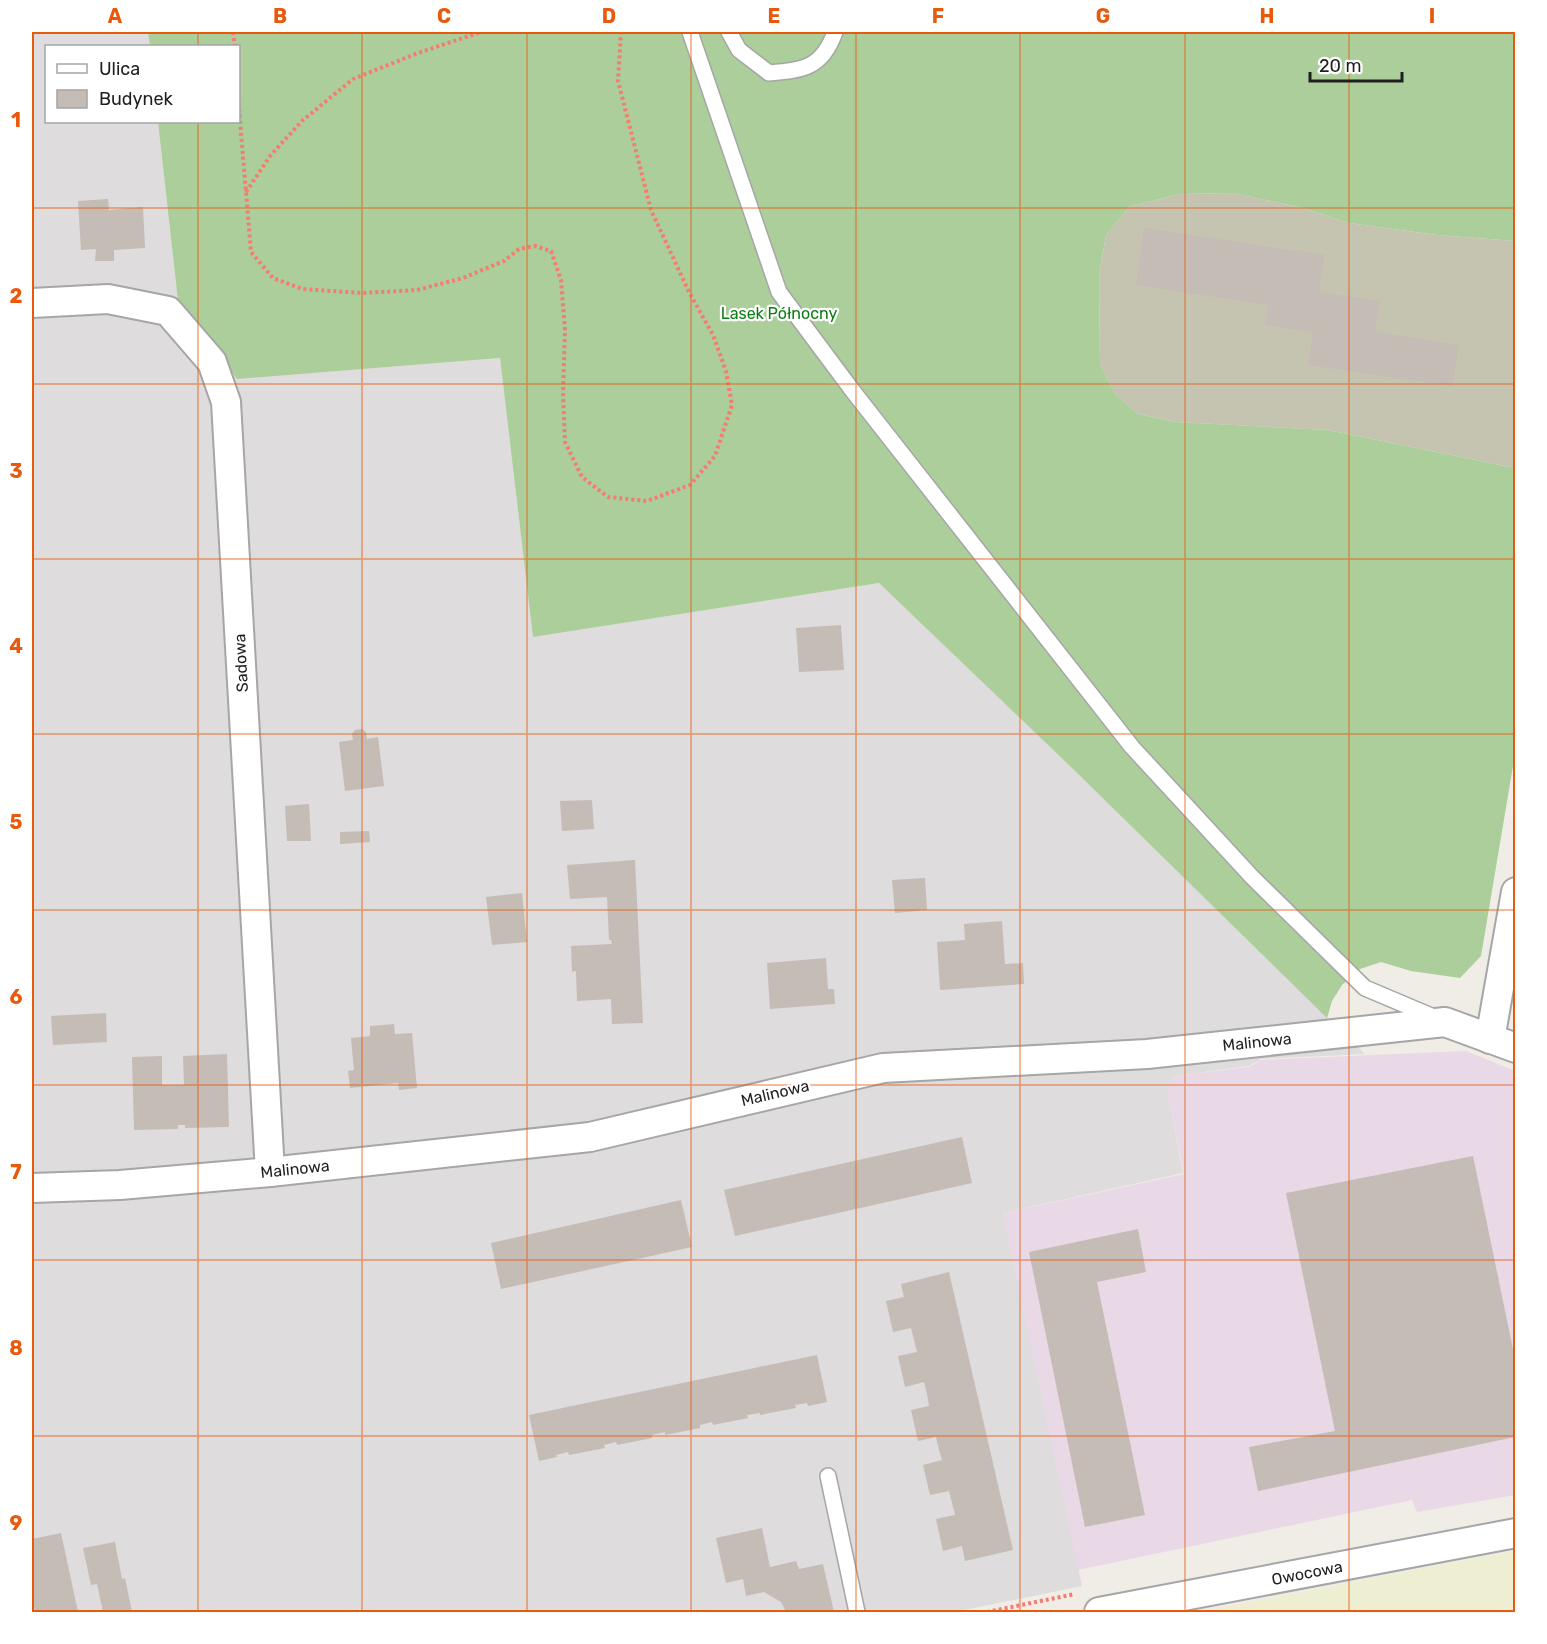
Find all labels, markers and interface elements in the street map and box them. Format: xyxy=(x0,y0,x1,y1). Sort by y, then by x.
text: A xyxy=(108,4,123,28)
text: B xyxy=(273,4,287,28)
text: C xyxy=(437,4,451,28)
text: D xyxy=(602,4,616,28)
text: E xyxy=(768,4,780,28)
text: F xyxy=(932,4,944,28)
text: G xyxy=(1096,4,1110,28)
text: H xyxy=(1260,4,1274,28)
text: I xyxy=(1429,4,1435,28)
legend xyxy=(45,45,240,123)
scale bar xyxy=(1310,45,1402,83)
text: 20 m xyxy=(1319,55,1361,77)
text: Ulica xyxy=(99,58,140,80)
text: Budynek xyxy=(99,88,173,110)
text: 1 xyxy=(11,108,21,132)
text: 2 xyxy=(10,284,23,308)
park label: Lasek Północny xyxy=(721,304,838,323)
text: 3 xyxy=(9,459,23,483)
street label: Sadowa xyxy=(230,633,252,693)
text: 4 xyxy=(9,634,23,658)
text: 5 xyxy=(10,810,23,834)
text: 6 xyxy=(9,985,23,1009)
street label: Malinowa xyxy=(1222,1029,1292,1055)
street label: Malinowa xyxy=(739,1076,811,1110)
street label: Malinowa xyxy=(260,1156,330,1182)
text: 7 xyxy=(10,1160,22,1184)
text: 8 xyxy=(9,1336,23,1360)
text: 9 xyxy=(10,1511,23,1535)
street label: Owocowa xyxy=(1270,1557,1344,1589)

